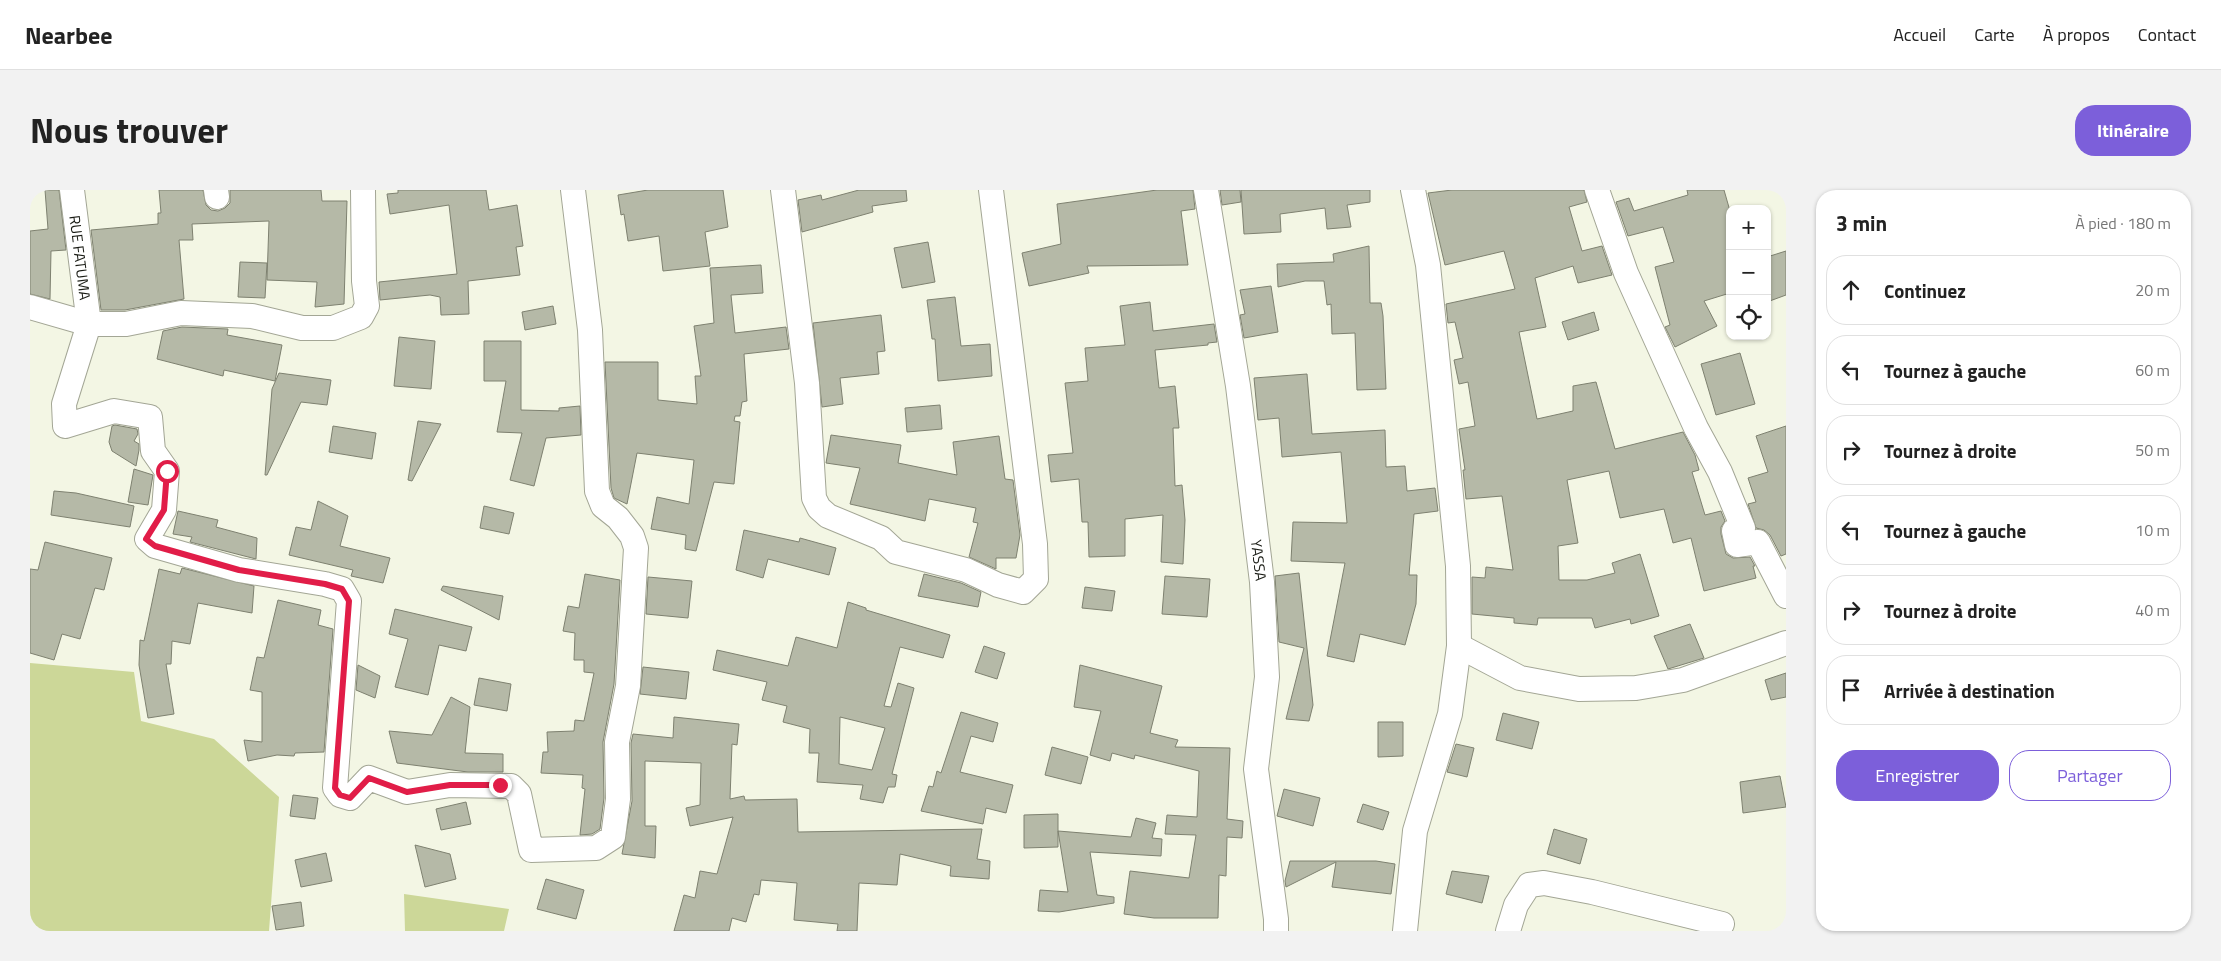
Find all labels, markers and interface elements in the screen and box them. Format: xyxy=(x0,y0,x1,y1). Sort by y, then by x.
text: Nearbee xyxy=(25,17,112,53)
text: Accueil xyxy=(1893,21,1946,48)
text: Carte xyxy=(1974,21,2015,48)
text: À propos xyxy=(2043,21,2110,48)
text: Contact xyxy=(2138,21,2196,48)
text: Nous trouver xyxy=(30,103,228,157)
button: Itinéraire xyxy=(2075,105,2191,156)
map controls xyxy=(1726,205,1771,340)
button: + xyxy=(1726,205,1771,250)
text: 3 min xyxy=(1836,207,1887,239)
text: À pied · 180 m xyxy=(2075,211,2171,235)
street label: RUE FATUMA xyxy=(64,214,97,301)
button: − xyxy=(1726,250,1771,295)
icon: ahead xyxy=(1837,276,1865,304)
text: Continuez xyxy=(1884,276,1966,305)
text: 20 m xyxy=(2135,278,2170,302)
button: locate xyxy=(1726,295,1771,340)
icon: left xyxy=(1837,356,1865,384)
text: Tournez à gauche xyxy=(1884,356,2026,385)
text: 60 m xyxy=(2135,358,2170,382)
icon: right xyxy=(1837,436,1865,464)
text: Tournez à droite xyxy=(1884,436,2016,465)
text: 50 m xyxy=(2135,438,2170,462)
route start xyxy=(156,460,179,483)
icon: left xyxy=(1837,516,1865,544)
text: Tournez à gauche xyxy=(1884,516,2026,545)
text: 10 m xyxy=(2135,518,2170,542)
street label: YASSA xyxy=(1245,538,1273,582)
icon: right xyxy=(1837,596,1865,624)
text: Tournez à droite xyxy=(1884,596,2016,625)
text: 40 m xyxy=(2135,598,2170,622)
icon: arrive xyxy=(1837,676,1865,704)
text: Arrivée à destination xyxy=(1884,676,2055,705)
button: Enregistrer xyxy=(1836,750,1999,801)
button: Partager xyxy=(2009,750,2171,801)
route end xyxy=(489,774,512,797)

